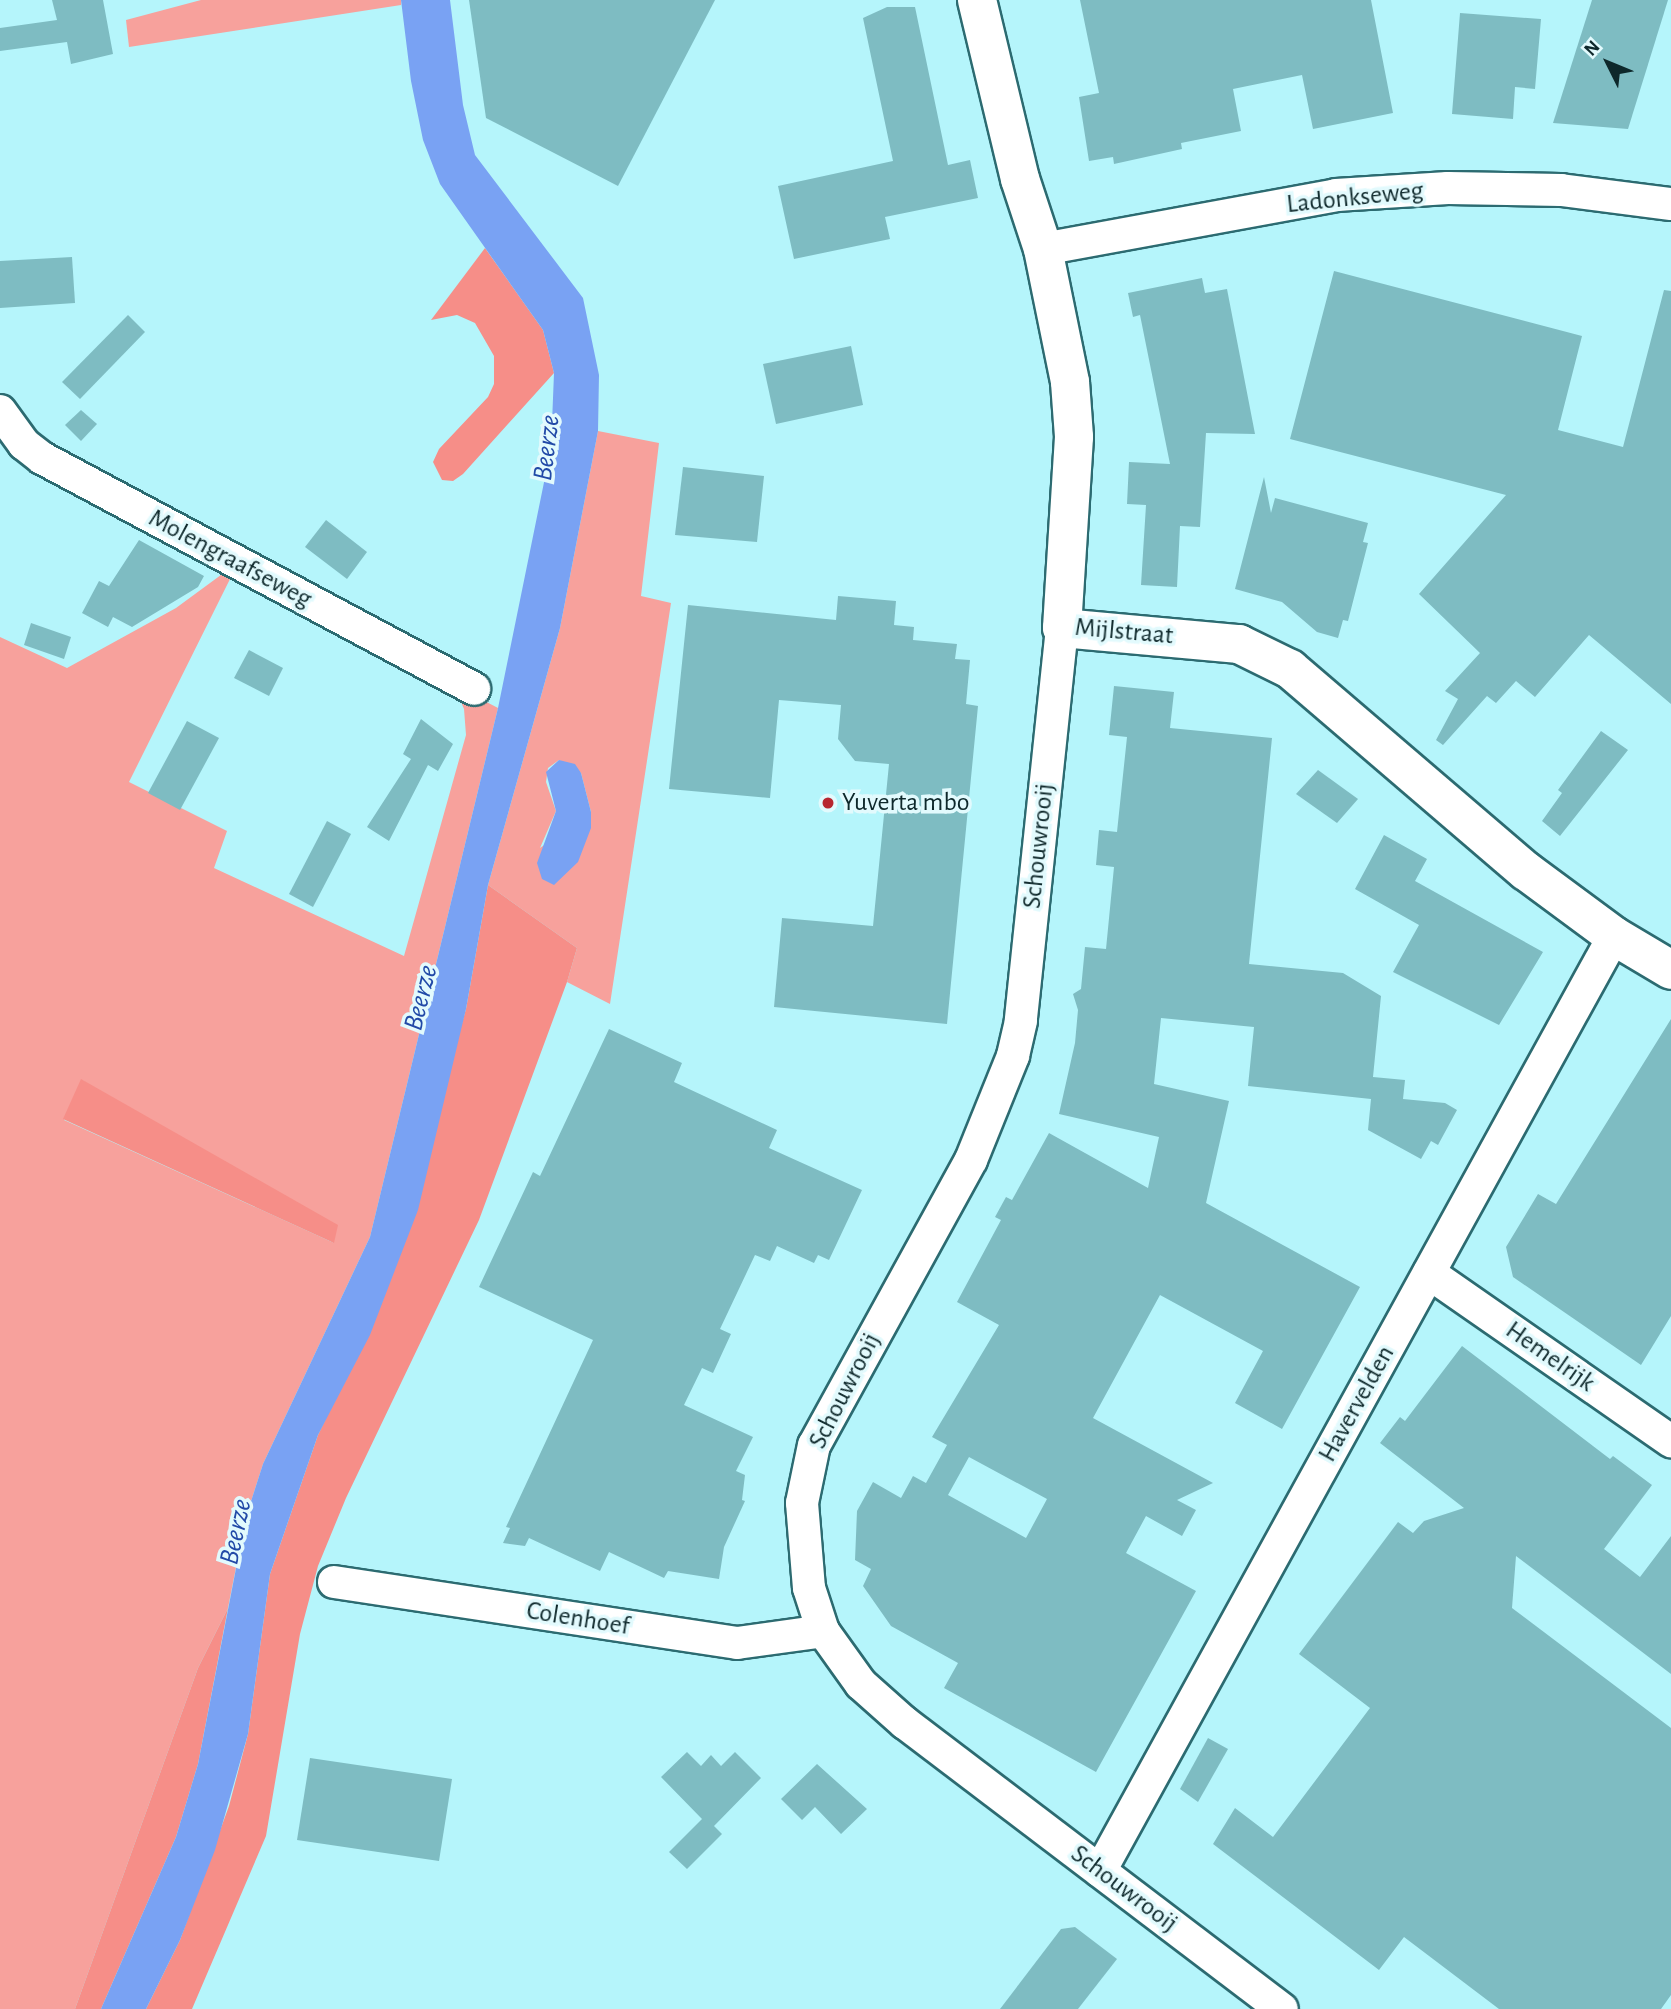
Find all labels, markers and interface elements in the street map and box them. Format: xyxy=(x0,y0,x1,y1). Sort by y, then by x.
north arrow xyxy=(1573,28,1643,98)
text: N xyxy=(1581,37,1604,60)
street label: Ladonkseweg xyxy=(1285,175,1425,221)
water label: Beerze xyxy=(526,413,568,483)
street label: Molengraafseweg xyxy=(143,503,317,615)
street label: Mijlstraat xyxy=(1074,612,1174,652)
street label: Schouwrooij xyxy=(1017,782,1061,910)
place label: Yuverta mbo xyxy=(842,787,970,819)
marker: Yuverta mbo xyxy=(820,795,836,811)
water label: Beerze xyxy=(397,962,445,1034)
street label: Hemelrijk xyxy=(1499,1315,1601,1399)
street label: Schouwrooij xyxy=(803,1328,887,1454)
street label: Havervelden xyxy=(1312,1340,1402,1468)
water label: Beerze xyxy=(213,1496,259,1568)
street label: Colenhoef xyxy=(524,1595,632,1643)
street label: Schouwrooij xyxy=(1064,1839,1184,1939)

